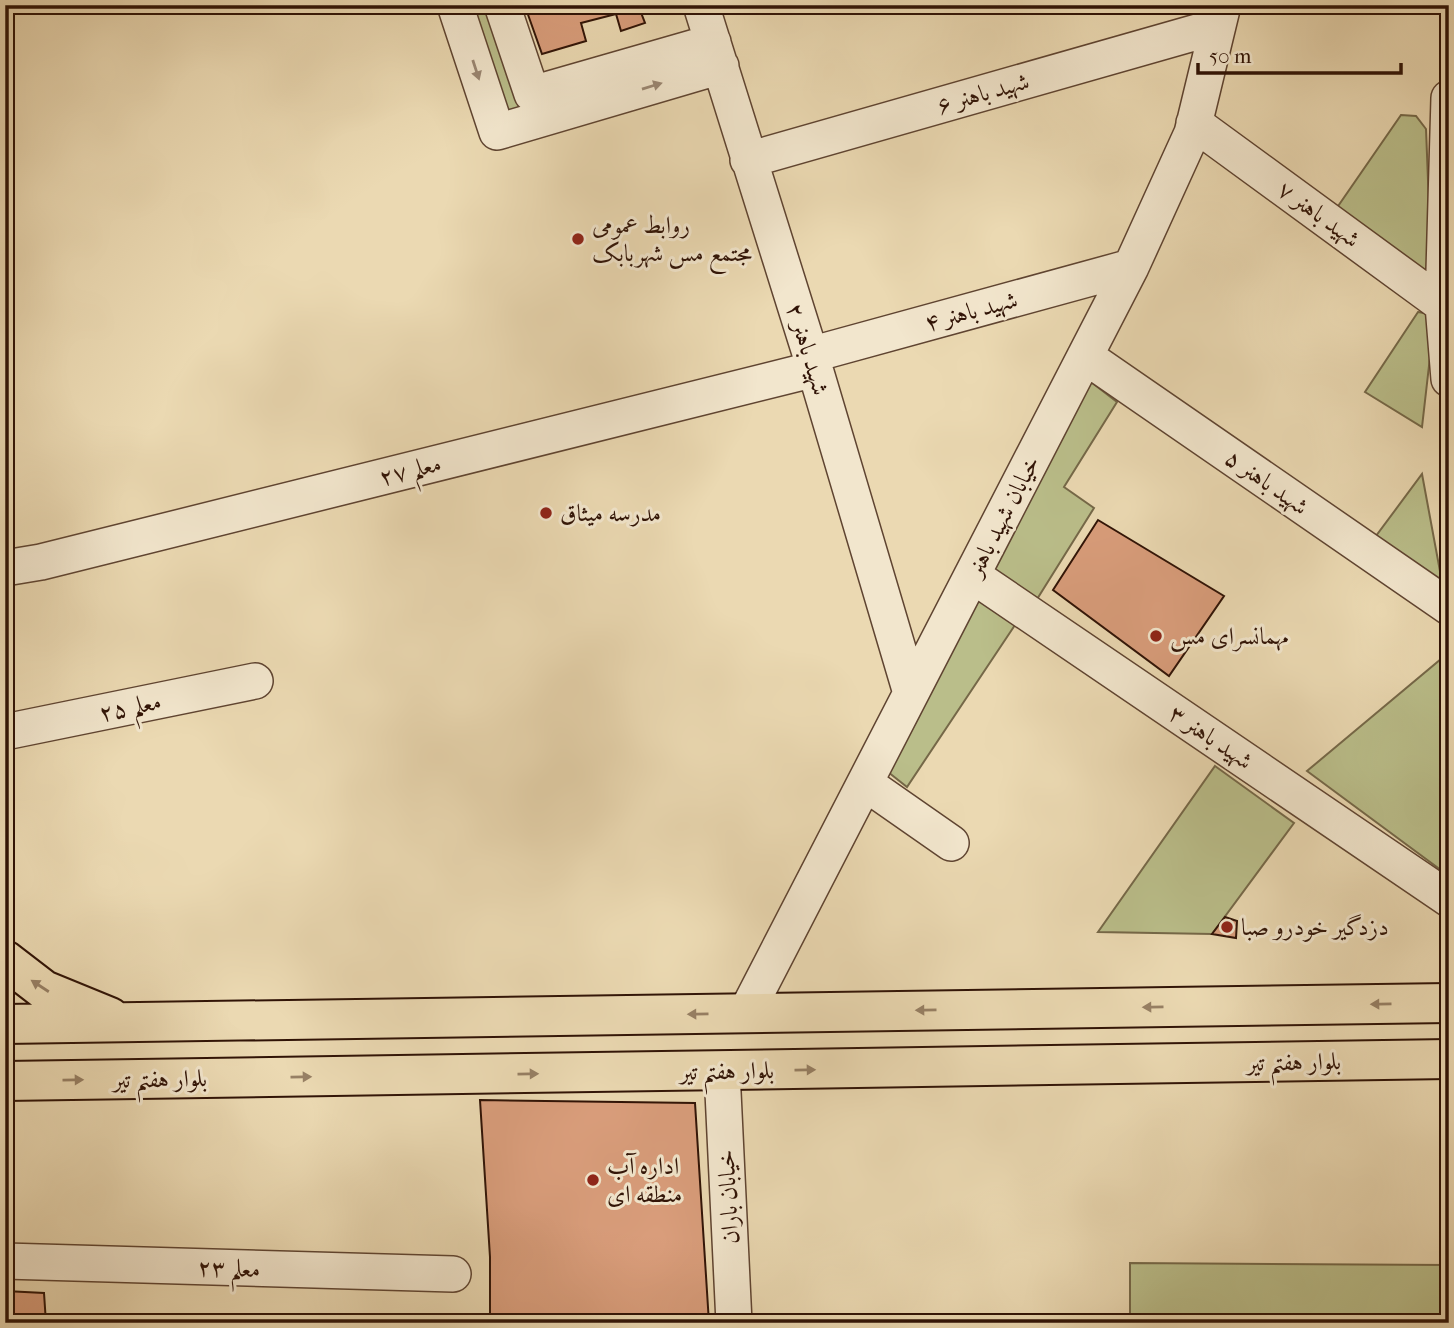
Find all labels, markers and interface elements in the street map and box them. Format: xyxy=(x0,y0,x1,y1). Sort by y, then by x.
scale bar xyxy=(1198,32,1402,76)
text: 50 m xyxy=(1209,44,1252,68)
one-way arrow xyxy=(471,60,482,81)
street label: شهید باهنر ۶ xyxy=(934,66,1033,120)
one-way arrow xyxy=(642,80,664,91)
street label: شهید باهنر ۷ xyxy=(1272,175,1366,254)
place label: روابط عمومی مجتمع مس شهربابک xyxy=(592,211,753,275)
marker: روابط عمومی مجتمع مس شهربابک xyxy=(570,231,586,247)
street label: شهید باهنر ۴ xyxy=(922,285,1021,338)
street label: شهید باهنر ۲ xyxy=(780,300,835,399)
street label: شهید باهنر ۵ xyxy=(1220,443,1314,521)
street label: معلم ۲۷ xyxy=(376,449,446,501)
street label: خیابان شهید باهنر xyxy=(959,451,1046,584)
place label: مدرسه میثاق xyxy=(560,499,661,527)
marker: مدرسه میثاق xyxy=(538,505,554,521)
place label: مهمانسرای مس xyxy=(1170,622,1289,652)
marker: مهمانسرای مس xyxy=(1148,628,1164,644)
street label: معلم ۲۵ xyxy=(96,687,166,737)
street label: شهید باهنر ۳ xyxy=(1163,699,1258,776)
place label: دزدگیر خودرو صبا xyxy=(1241,913,1389,942)
marker: دزدگیر خودرو صبا xyxy=(1219,919,1235,935)
one-way arrow xyxy=(30,979,50,992)
one-way arrow xyxy=(1369,998,1391,1009)
one-way arrow xyxy=(1142,1001,1164,1013)
one-way arrow xyxy=(914,1004,936,1016)
one-way arrow xyxy=(687,1008,709,1019)
street label: بلوار هفتم تیر xyxy=(1244,1047,1342,1087)
street label: بلوار هفتم تیر xyxy=(677,1056,775,1096)
street label: بلوار هفتم تیر xyxy=(110,1064,208,1104)
one-way arrow xyxy=(794,1064,816,1076)
one-way arrow xyxy=(518,1068,540,1080)
one-way arrow xyxy=(290,1071,312,1083)
one-way arrow xyxy=(63,1075,85,1086)
street label: خیابان باران xyxy=(712,1149,744,1245)
place label: اداره آب منطقه ای xyxy=(607,1152,682,1208)
marker: اداره آب منطقه ای xyxy=(585,1172,601,1188)
street label: معلم ۲۳ xyxy=(197,1253,261,1293)

